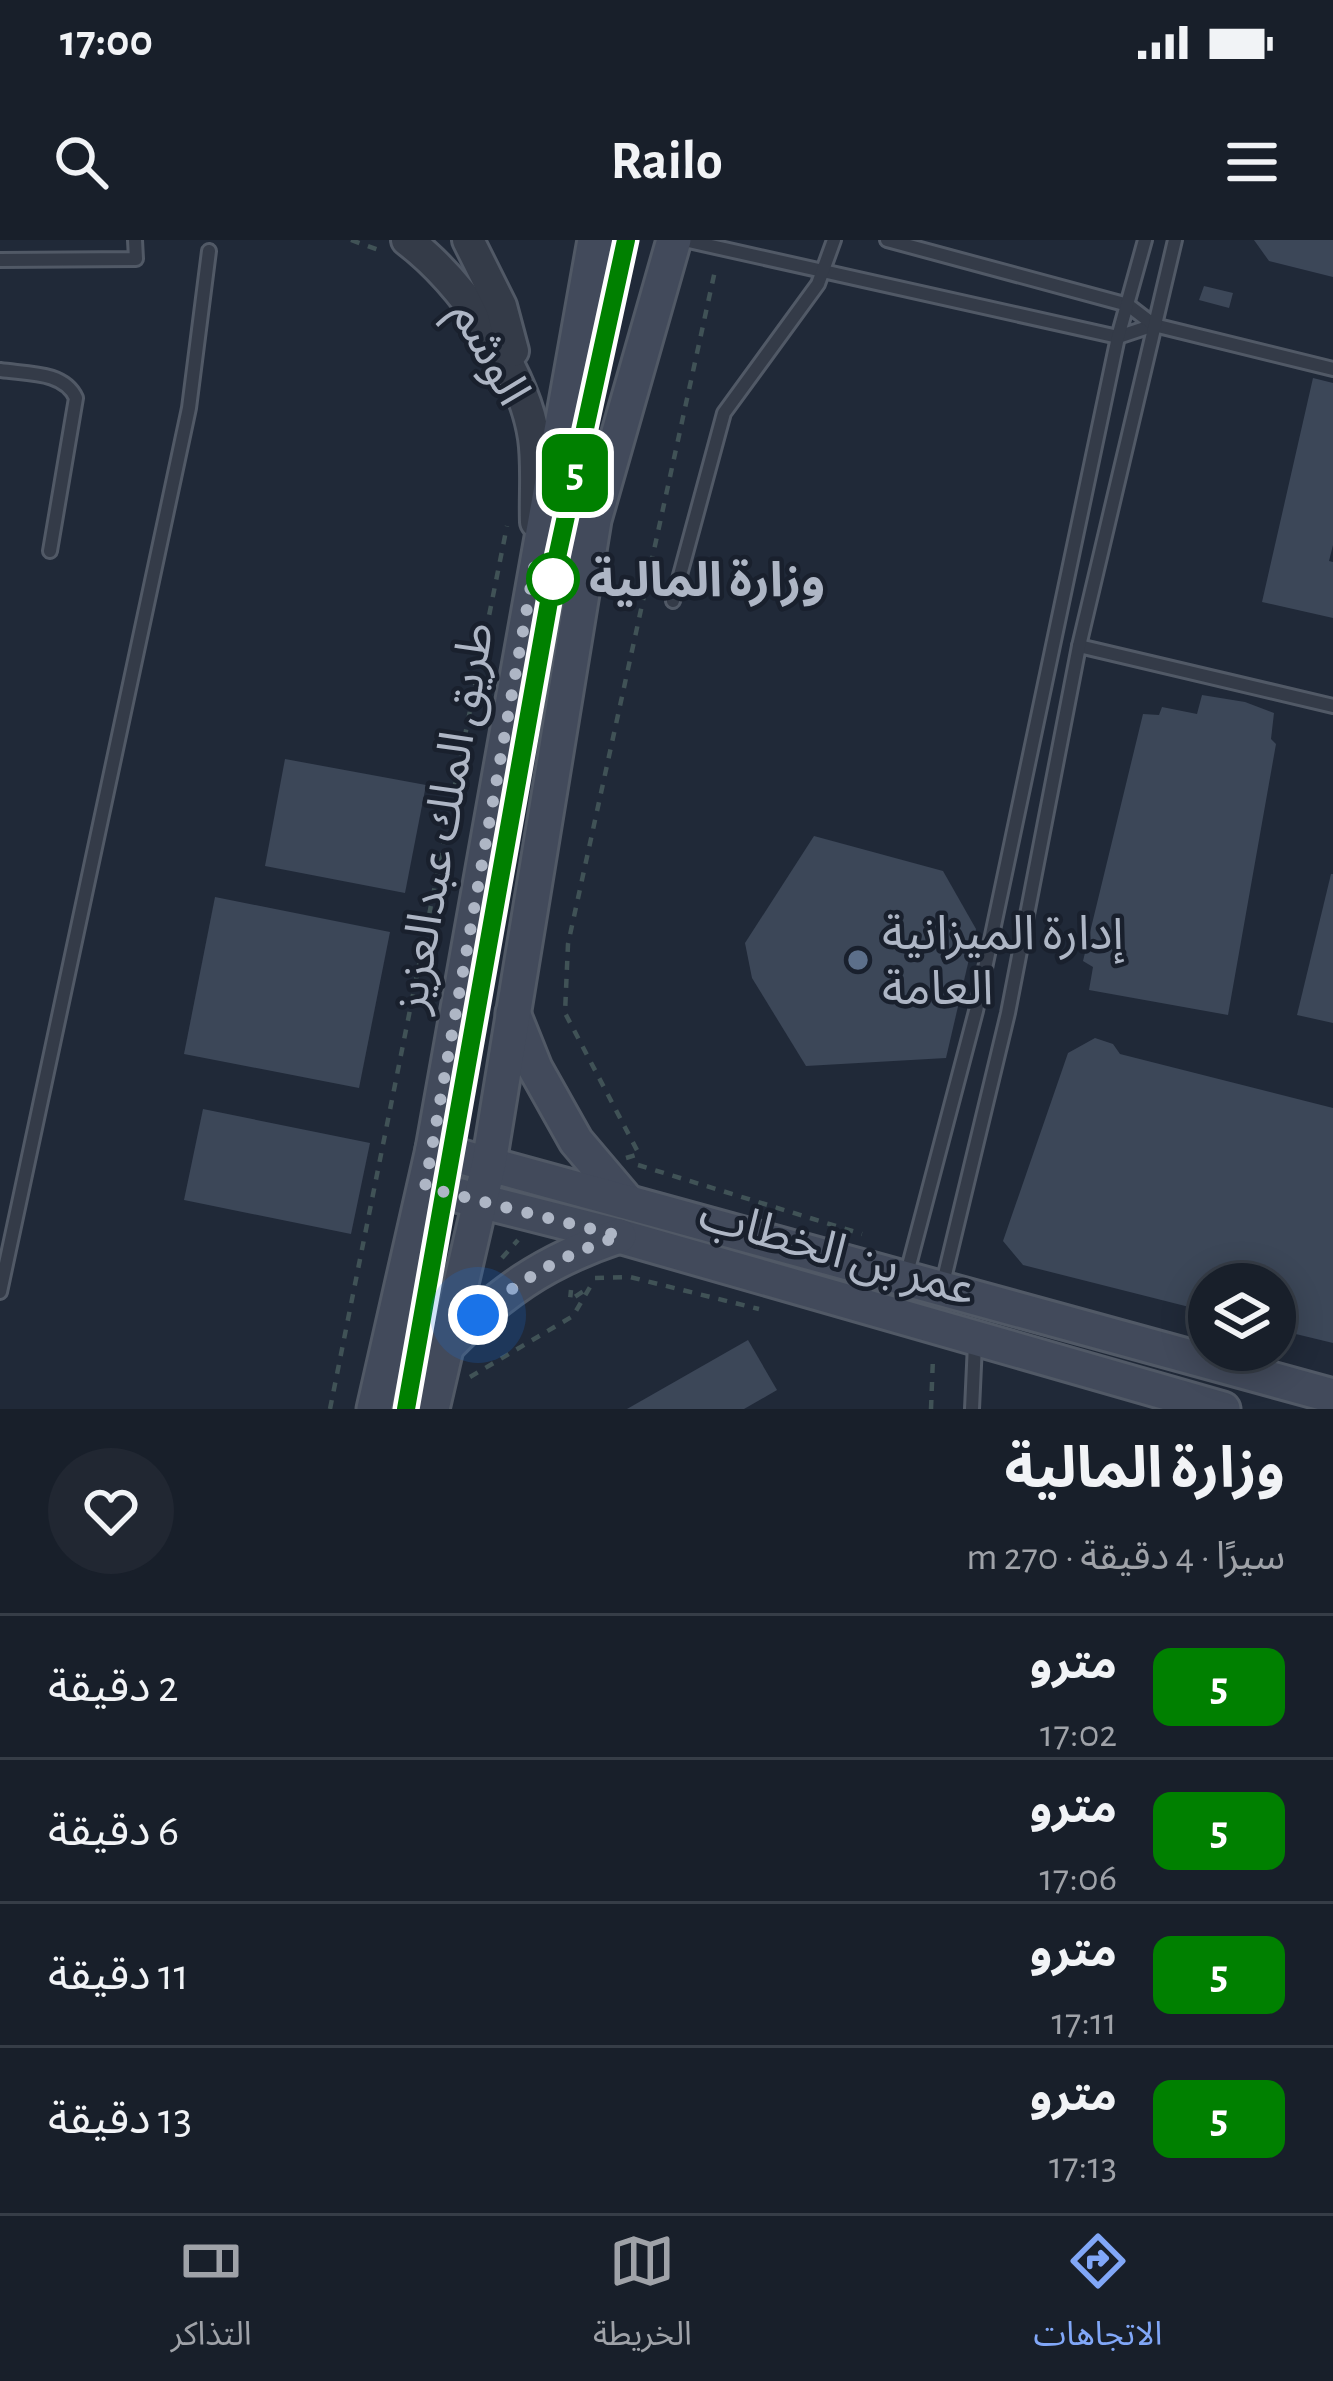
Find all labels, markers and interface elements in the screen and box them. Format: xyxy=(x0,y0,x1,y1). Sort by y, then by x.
text: 17:00 xyxy=(60,19,153,64)
icon: search xyxy=(48,129,114,195)
icon: menu xyxy=(1219,129,1285,195)
text: Railo xyxy=(610,135,723,189)
street label: الوشم xyxy=(434,293,537,418)
line badge: 5 xyxy=(536,434,614,512)
text: 5 xyxy=(566,452,584,494)
marker: وزارة المالية xyxy=(528,554,578,604)
place label: وزارة المالية xyxy=(589,556,825,608)
street label: طريق الملك عبدالعزيز xyxy=(387,619,506,1019)
place label: إدارة الميزانية العامة xyxy=(882,911,1124,1014)
marker: إدارة الميزانية العامة xyxy=(845,947,871,973)
street label: عمر بن الخطاب xyxy=(693,1191,981,1316)
map controls xyxy=(1188,1263,1296,1371)
button: layers xyxy=(1188,1263,1296,1371)
your location xyxy=(448,1285,508,1345)
text: وزارة المالية xyxy=(1005,1441,1285,1498)
button: heart xyxy=(48,1448,174,1574)
text: سيرًا · 4 دقيقة · 270 m xyxy=(966,1538,1285,1577)
text: مترو xyxy=(1030,1642,1117,1687)
text: 2 دقيقة xyxy=(48,1665,178,1710)
text: 5 xyxy=(1210,1666,1228,1708)
text: 17:02 xyxy=(1040,1715,1117,1754)
text: مترو xyxy=(1030,1786,1117,1831)
text: 6 دقيقة xyxy=(48,1809,179,1854)
text: 5 xyxy=(1210,1810,1228,1852)
text: 17:06 xyxy=(1039,1859,1117,1898)
text: مترو xyxy=(1030,1930,1117,1975)
text: 11 دقيقة xyxy=(48,1953,189,1998)
text: 5 xyxy=(1210,1954,1228,1996)
text: 17:11 xyxy=(1052,2003,1117,2042)
text: مترو xyxy=(1030,2074,1117,2119)
text: 13 دقيقة xyxy=(48,2097,192,2142)
text: 5 xyxy=(1210,2098,1228,2140)
text: 17:13 xyxy=(1049,2147,1117,2186)
tab: التذاكر xyxy=(171,2228,252,2369)
tab: الخريطة xyxy=(593,2228,692,2369)
tab: الاتجاهات xyxy=(1033,2228,1162,2369)

